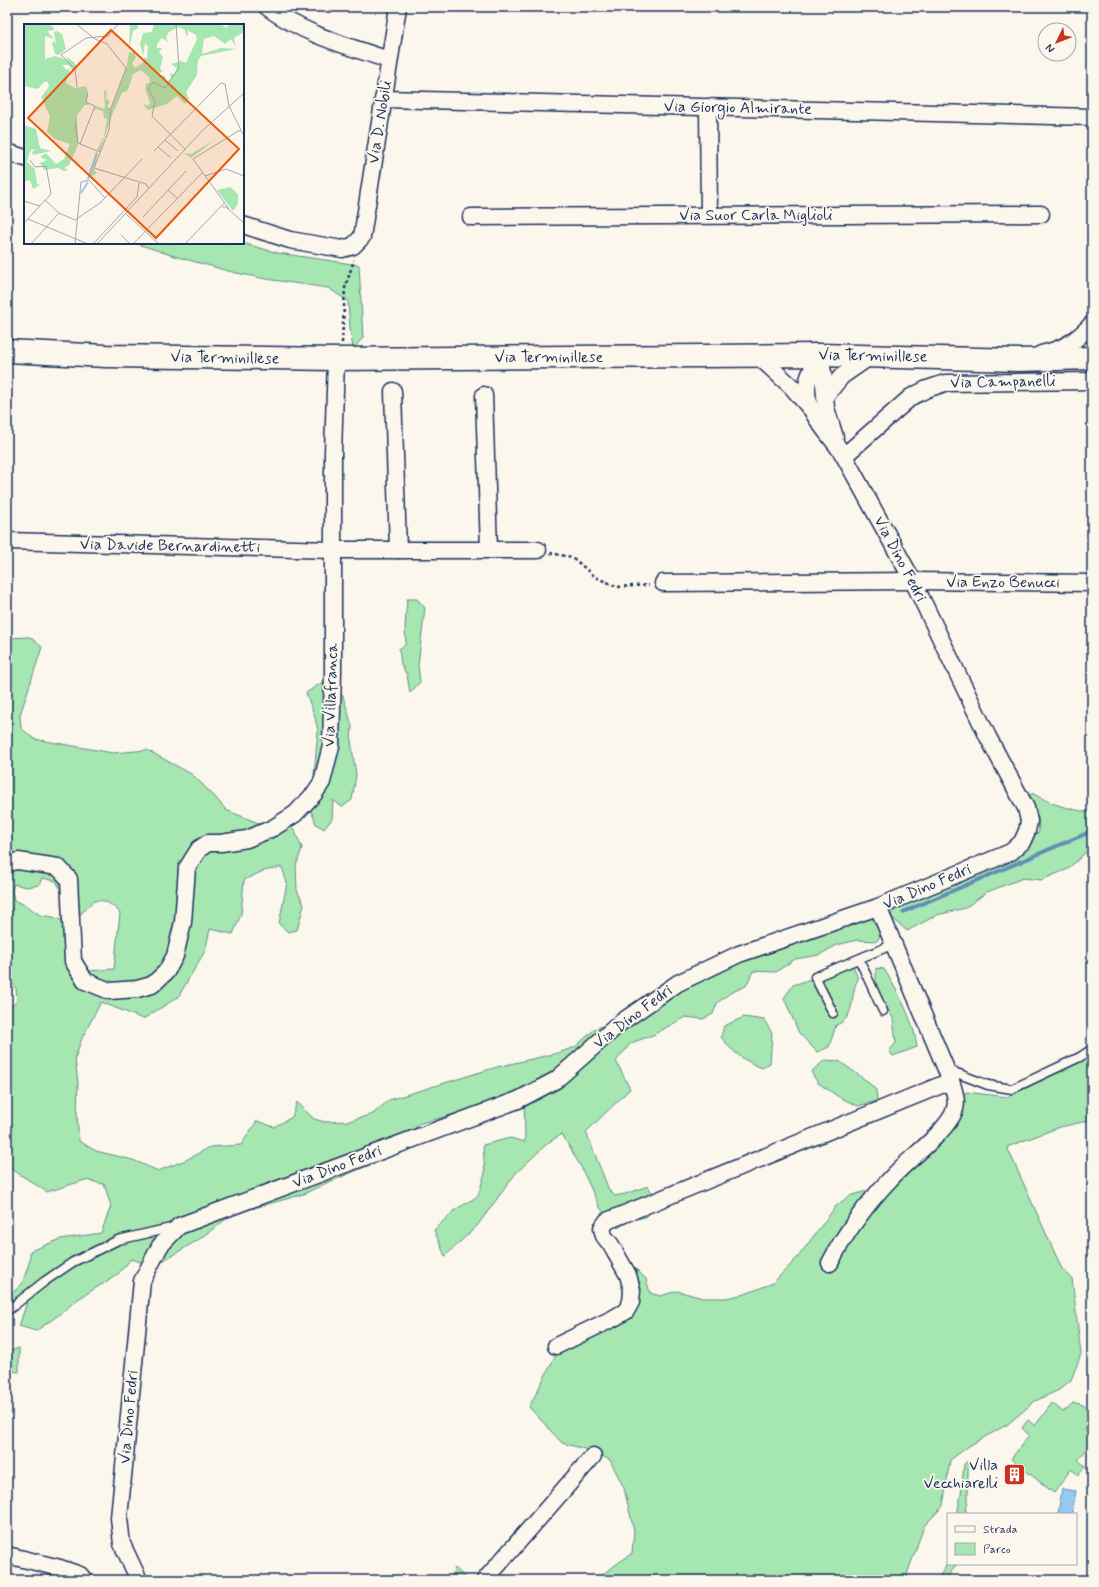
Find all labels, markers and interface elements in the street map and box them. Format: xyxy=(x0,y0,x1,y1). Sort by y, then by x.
north arrow xyxy=(1037,22,1077,62)
inset map xyxy=(24,24,244,244)
text: N xyxy=(1043,41,1058,56)
street label: Via D. Nobili xyxy=(363,79,397,165)
street label: Via Giorgio Almirante xyxy=(664,96,812,121)
street label: Via Suor Carla Miglioli xyxy=(679,205,833,226)
street label: Via Terminillese xyxy=(818,345,928,367)
street label: Via Terminillese xyxy=(170,347,280,369)
street label: Via Terminillese xyxy=(495,347,604,368)
street label: Via Campanelli xyxy=(950,371,1056,393)
street label: Via Dino Fedri xyxy=(869,512,932,606)
street label: Via Davide Bernardinetti xyxy=(80,534,261,558)
street label: Via Enzo Benucci xyxy=(946,572,1060,593)
street label: Via Villafranca xyxy=(319,642,343,747)
street label: Via Dino Fedri xyxy=(880,859,975,915)
street label: Via Dino Fedri xyxy=(589,980,677,1054)
street label: Via Dino Fedri xyxy=(289,1140,385,1194)
street label: Via Dino Fedri xyxy=(114,1369,144,1465)
place label: Villa Vecchiarelli xyxy=(923,1455,998,1494)
building icon: Villa Vecchiarelli xyxy=(1001,1461,1027,1487)
legend xyxy=(947,1513,1077,1565)
text: Strada xyxy=(983,1522,1017,1538)
text: Parco xyxy=(983,1542,1011,1558)

